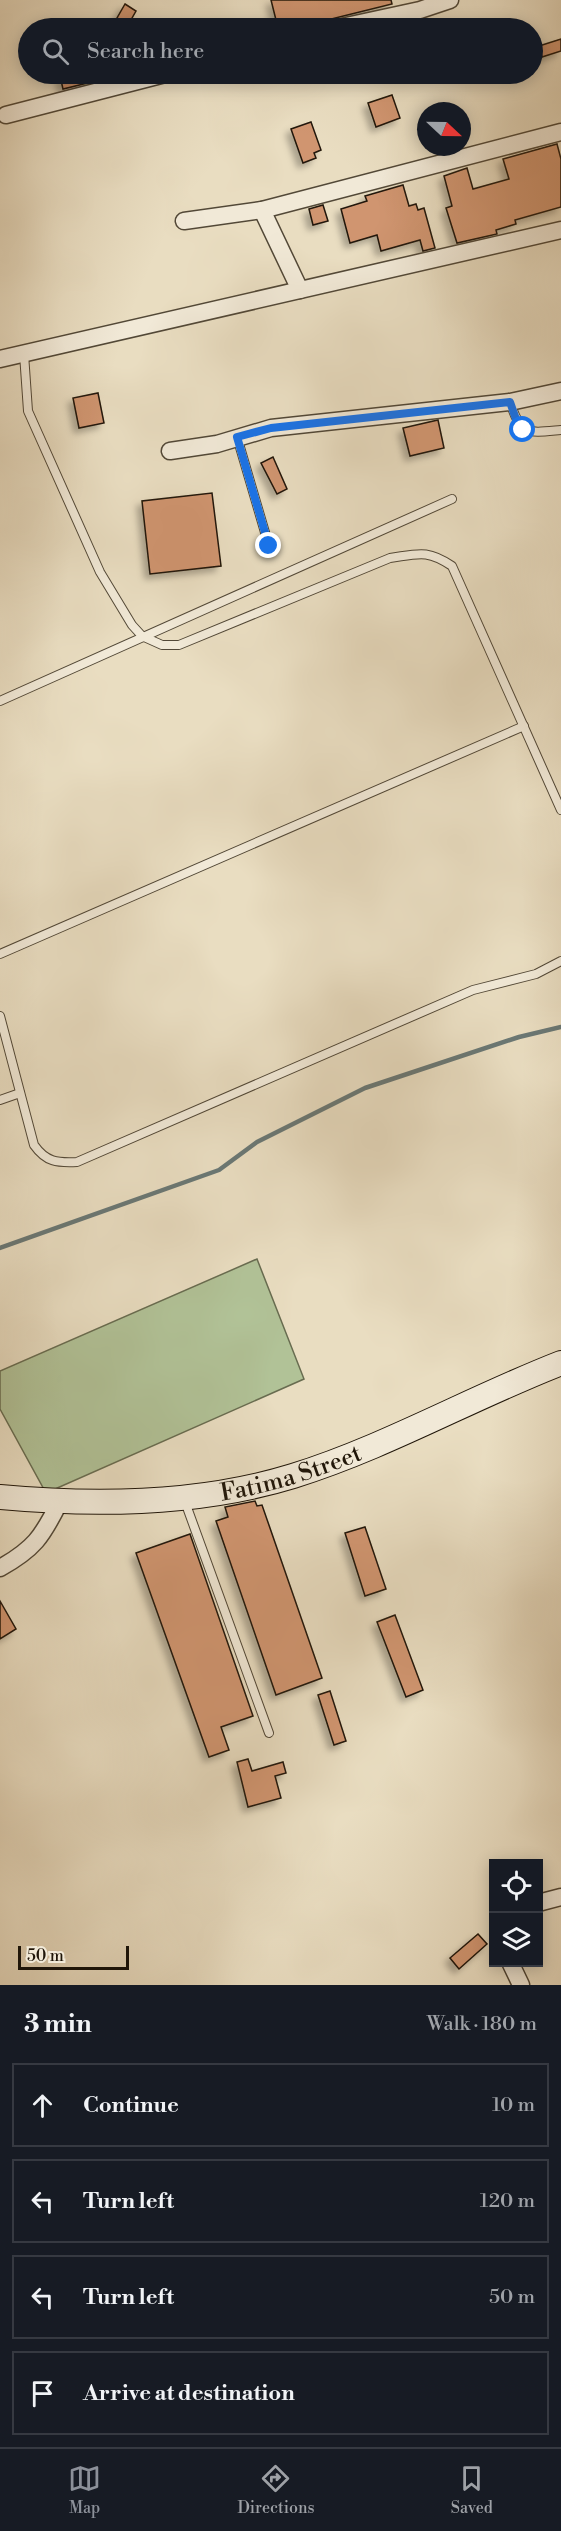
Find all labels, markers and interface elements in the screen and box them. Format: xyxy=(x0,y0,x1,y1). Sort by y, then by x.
search box xyxy=(18,18,543,84)
icon: search xyxy=(39,35,72,68)
text: Search here xyxy=(87,38,204,65)
north arrow xyxy=(417,102,471,156)
route start xyxy=(509,416,535,442)
route end xyxy=(255,532,281,558)
street label: Fatima Street xyxy=(218,1438,367,1509)
map controls xyxy=(489,1859,543,1967)
button: locate xyxy=(489,1859,543,1913)
button: layers xyxy=(489,1913,543,1967)
scale bar xyxy=(18,1943,129,1970)
text: 50 m xyxy=(27,1946,64,1966)
text: 3 min xyxy=(24,2008,92,2040)
text: Walk · 180 m xyxy=(427,2012,537,2037)
icon: ahead xyxy=(26,2089,59,2122)
text: Continue xyxy=(83,2092,179,2119)
text: 10 m xyxy=(492,2093,535,2118)
icon: left xyxy=(26,2185,59,2218)
text: Turn left xyxy=(83,2188,174,2215)
text: 120 m xyxy=(480,2189,535,2214)
icon: left xyxy=(26,2281,59,2314)
text: Turn left xyxy=(83,2284,174,2311)
text: 50 m xyxy=(489,2285,535,2310)
icon: arrive xyxy=(26,2377,59,2410)
text: Arrive at destination xyxy=(83,2380,295,2407)
tab: Map xyxy=(68,2462,101,2518)
tab: Directions xyxy=(237,2462,315,2518)
tab: Saved xyxy=(451,2462,493,2518)

